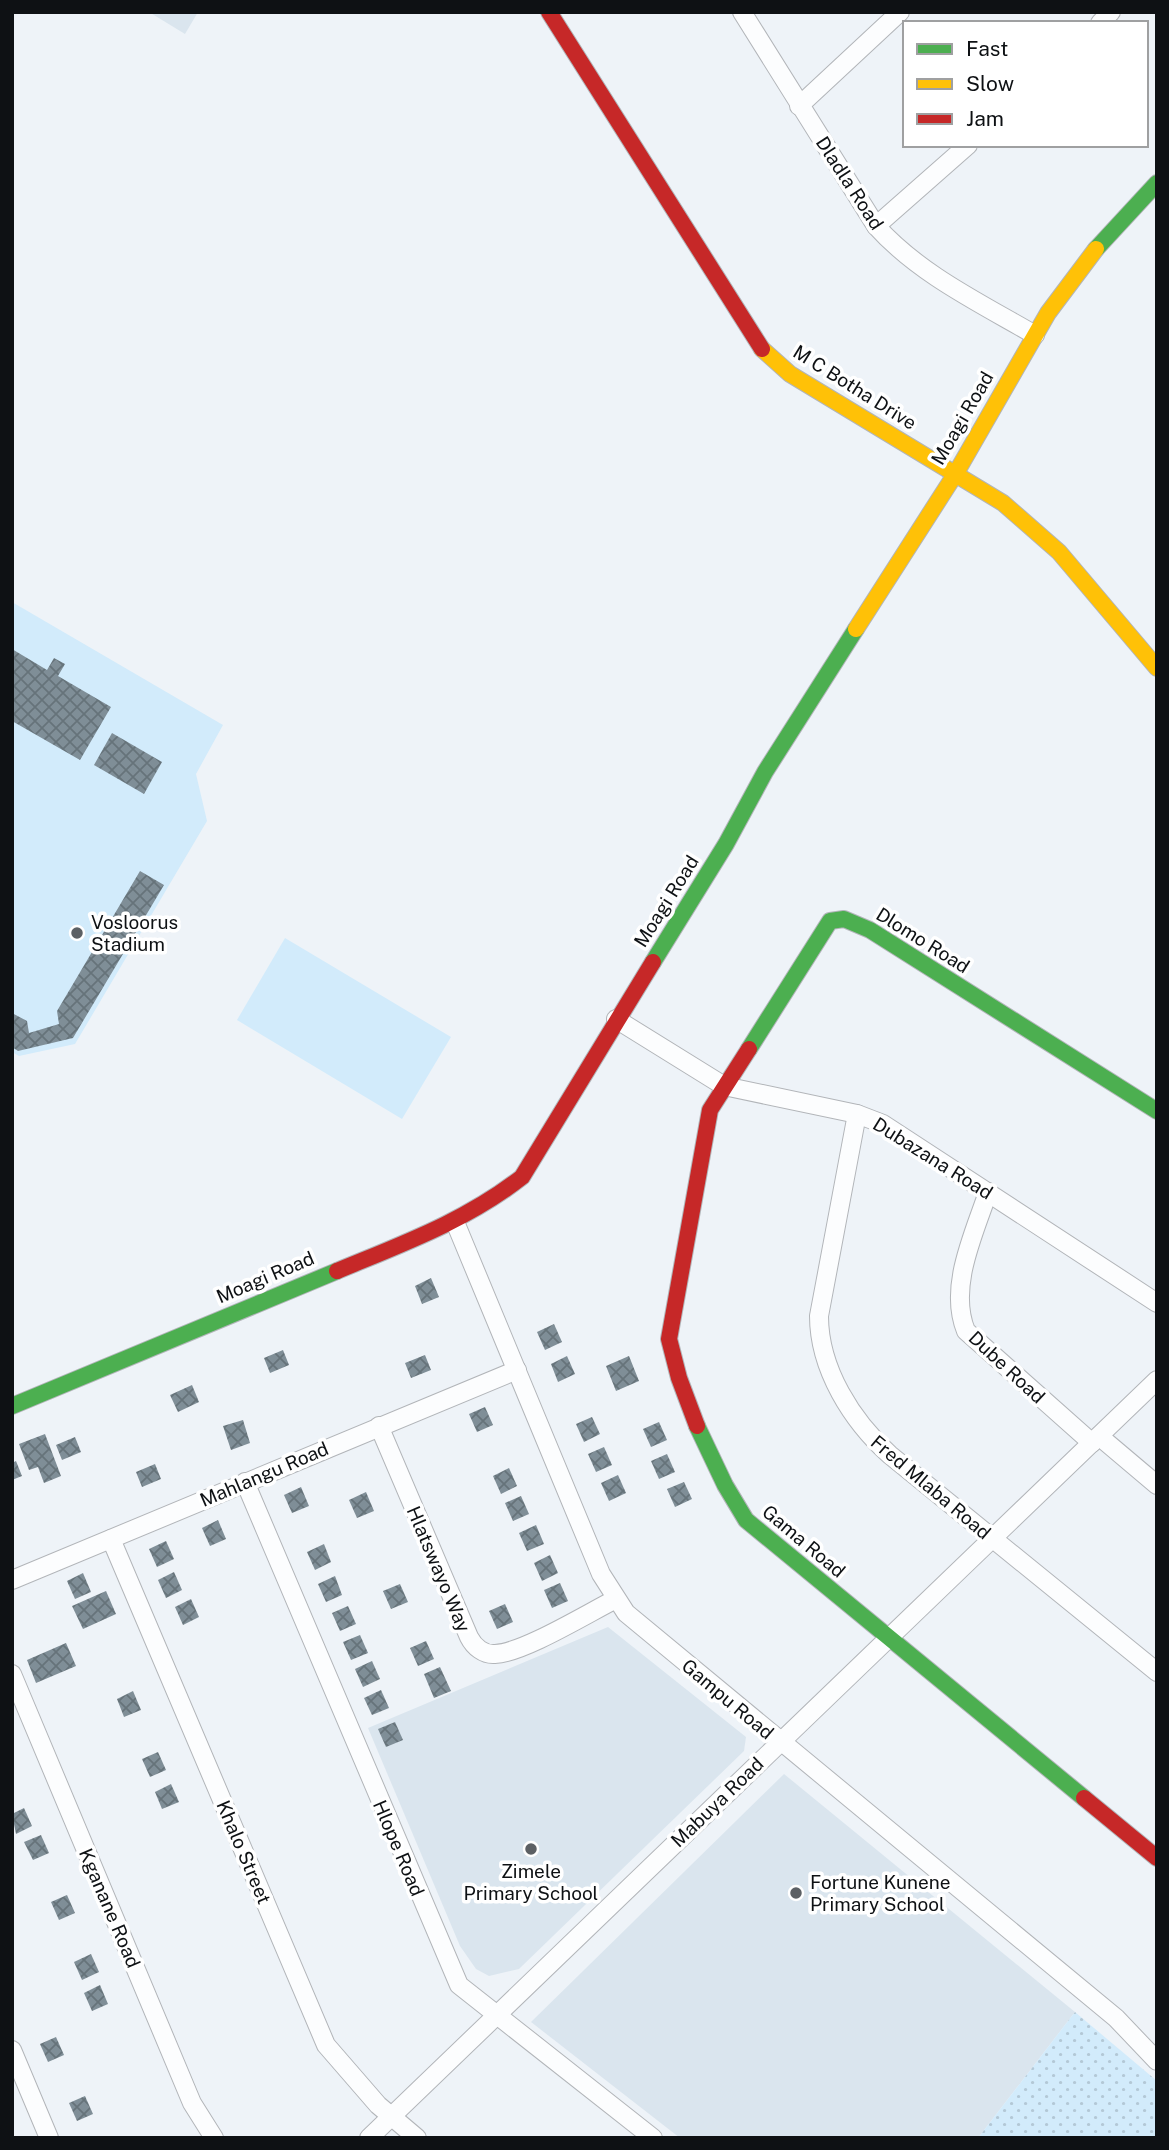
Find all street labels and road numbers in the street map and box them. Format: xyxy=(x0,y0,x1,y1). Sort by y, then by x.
street label: Dladla Road xyxy=(812,132,888,234)
street label: M C Botha Drive xyxy=(789,340,921,434)
street label: Moagi Road xyxy=(926,367,998,469)
street label: Moagi Road xyxy=(629,851,703,951)
street label: Dlomo Road xyxy=(872,903,974,977)
street label: Dubazana Road xyxy=(869,1112,997,1204)
street label: Moagi Road xyxy=(213,1247,317,1307)
street label: Dube Road xyxy=(964,1326,1050,1408)
street label: Fred Mlaba Road xyxy=(867,1430,995,1544)
street label: Mahlangu Road xyxy=(196,1437,332,1511)
street label: Gama Road xyxy=(758,1500,850,1582)
street label: Hlatswayo Way xyxy=(403,1503,475,1635)
street label: Gampu Road xyxy=(678,1654,778,1744)
street label: Mabuya Road xyxy=(666,1753,768,1851)
street label: Khalo Street xyxy=(212,1797,276,1907)
street label: Hlope Road xyxy=(369,1797,429,1899)
street label: Kganane Road xyxy=(75,1845,145,1971)

